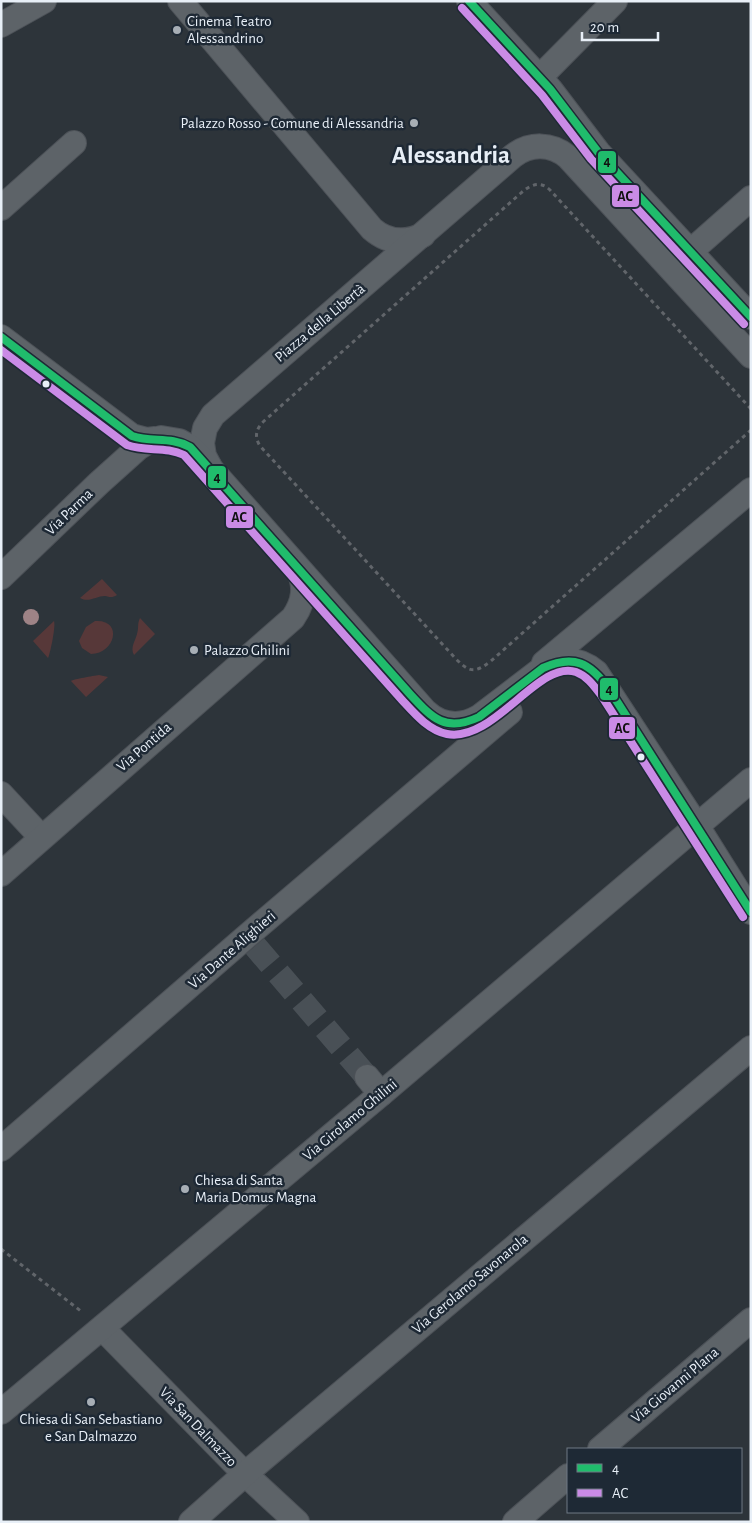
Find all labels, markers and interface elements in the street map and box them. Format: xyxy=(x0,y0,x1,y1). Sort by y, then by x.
scale bar xyxy=(582,10,658,42)
place label: Cinema Teatro Alessandrino xyxy=(187,14,272,46)
text: 20 m xyxy=(590,20,619,35)
marker: Cinema Teatro Alessandrino xyxy=(171,24,183,36)
place label: Palazzo Rosso - Comune di Alessandria xyxy=(181,116,404,131)
marker: Palazzo Rosso - Comune di Alessandria xyxy=(408,117,420,129)
district label: Alessandria xyxy=(392,143,510,168)
line badge: 4 xyxy=(597,150,617,174)
text: 4 xyxy=(603,155,611,169)
line badge: AC xyxy=(611,184,640,208)
text: AC xyxy=(617,190,633,204)
street label: Piazza della Libertà xyxy=(272,281,368,365)
unlabelled marker xyxy=(41,379,51,389)
line badge: 4 xyxy=(207,465,227,489)
text: 4 xyxy=(213,471,221,485)
street label: Via Parma xyxy=(42,486,96,538)
line badge: AC xyxy=(225,505,254,529)
text: AC xyxy=(231,511,247,525)
place label: Palazzo Ghilini xyxy=(204,643,290,658)
marker: Palazzo Ghilini xyxy=(188,644,200,656)
line badge: 4 xyxy=(599,677,619,701)
text: 4 xyxy=(605,683,613,697)
line badge: AC xyxy=(608,716,636,740)
street label: Via Pontida xyxy=(114,719,174,775)
text: AC xyxy=(614,722,630,736)
unlabelled marker xyxy=(636,752,646,762)
street label: Via Dante Alighieri xyxy=(186,908,278,992)
street label: Via Girolamo Ghilini xyxy=(300,1076,400,1164)
place label: Chiesa di Santa Maria Domus Magna xyxy=(195,1173,317,1205)
marker: Chiesa di Santa Maria Domus Magna xyxy=(179,1183,191,1195)
street label: Via Gerolamo Savonarola xyxy=(409,1231,531,1337)
street label: Via Giovanni Plana xyxy=(629,1344,721,1426)
street label: Via San Dalmazzo xyxy=(156,1384,240,1470)
marker: Chiesa di San Sebastiano e San Dalmazzo xyxy=(85,1396,97,1408)
place label: Chiesa di San Sebastiano e San Dalmazzo xyxy=(20,1412,162,1444)
legend xyxy=(567,1448,742,1513)
text: 4 xyxy=(612,1461,619,1476)
text: AC xyxy=(612,1486,628,1501)

